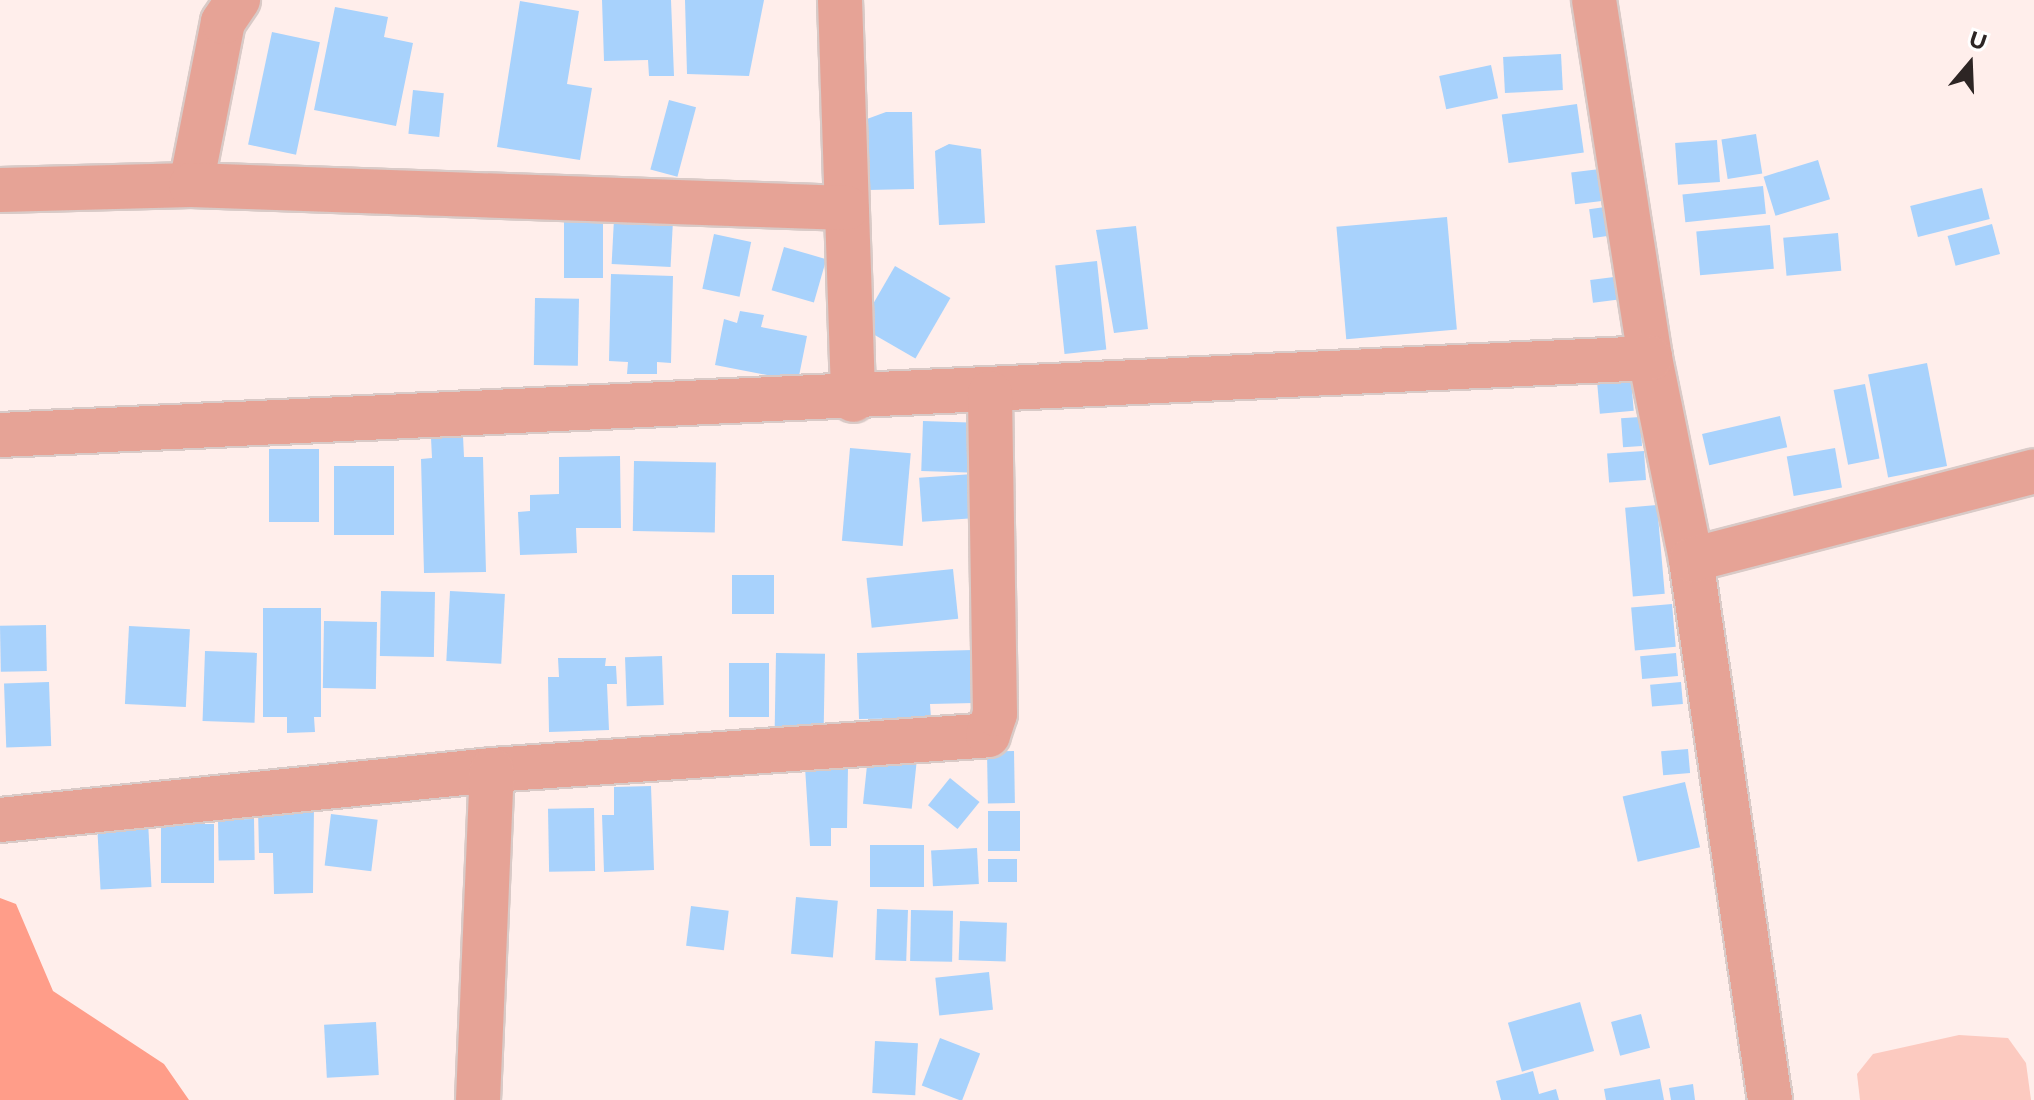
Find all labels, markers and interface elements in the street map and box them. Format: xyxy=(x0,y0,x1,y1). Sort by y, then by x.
north arrow xyxy=(1930,24,2010,104)
text: U xyxy=(1965,25,1991,56)

